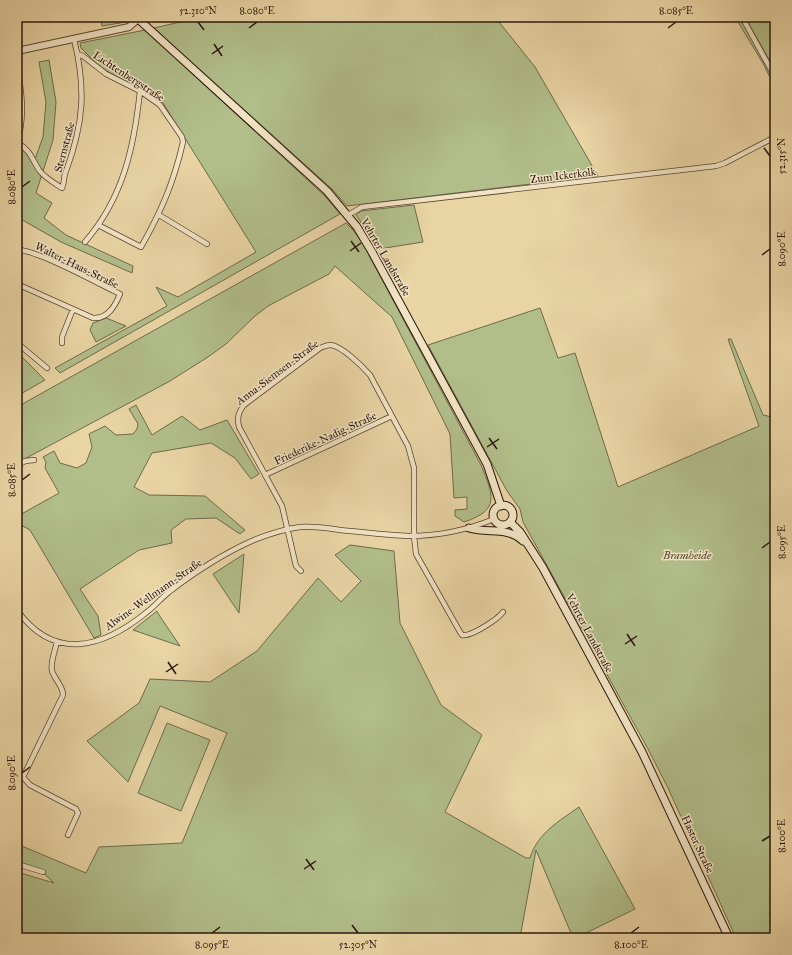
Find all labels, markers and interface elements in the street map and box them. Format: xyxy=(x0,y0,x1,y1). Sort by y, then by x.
text: 52.310°N xyxy=(179,5,217,17)
text: 8.080°E xyxy=(239,5,275,17)
text: 8.085°E xyxy=(659,5,693,17)
street label: Lichtenbergstraße xyxy=(91,49,167,105)
street label: Sternstraße xyxy=(51,120,78,174)
text: 52.315°N xyxy=(776,137,788,174)
street label: Zum Ickerkolk xyxy=(530,165,597,186)
text: 8.080°E xyxy=(6,169,18,205)
street label: Vehrter Landstraße xyxy=(357,215,413,299)
text: 8.090°E xyxy=(776,231,788,267)
street label: Walter-Haas-Straße xyxy=(33,240,121,291)
street label: Anna-Siemsen-Straße xyxy=(233,337,321,408)
street label: Friederike-Nadig-Straße xyxy=(272,409,379,468)
text: 8.085°E xyxy=(6,463,18,497)
text: 8.095°E xyxy=(776,525,788,559)
park label: Bramheide xyxy=(662,549,712,562)
street label: Alwine-Wellmann-Straße xyxy=(101,556,205,633)
street label: Vehrter Landstraße xyxy=(563,591,616,675)
text: 8.090°E xyxy=(6,755,18,791)
street label: Haster Straße xyxy=(678,813,717,876)
text: 8.100°E xyxy=(776,819,788,853)
text: 8.095°E xyxy=(195,939,229,951)
text: 52.305°N xyxy=(339,939,378,951)
text: 8.100°E xyxy=(614,939,648,951)

